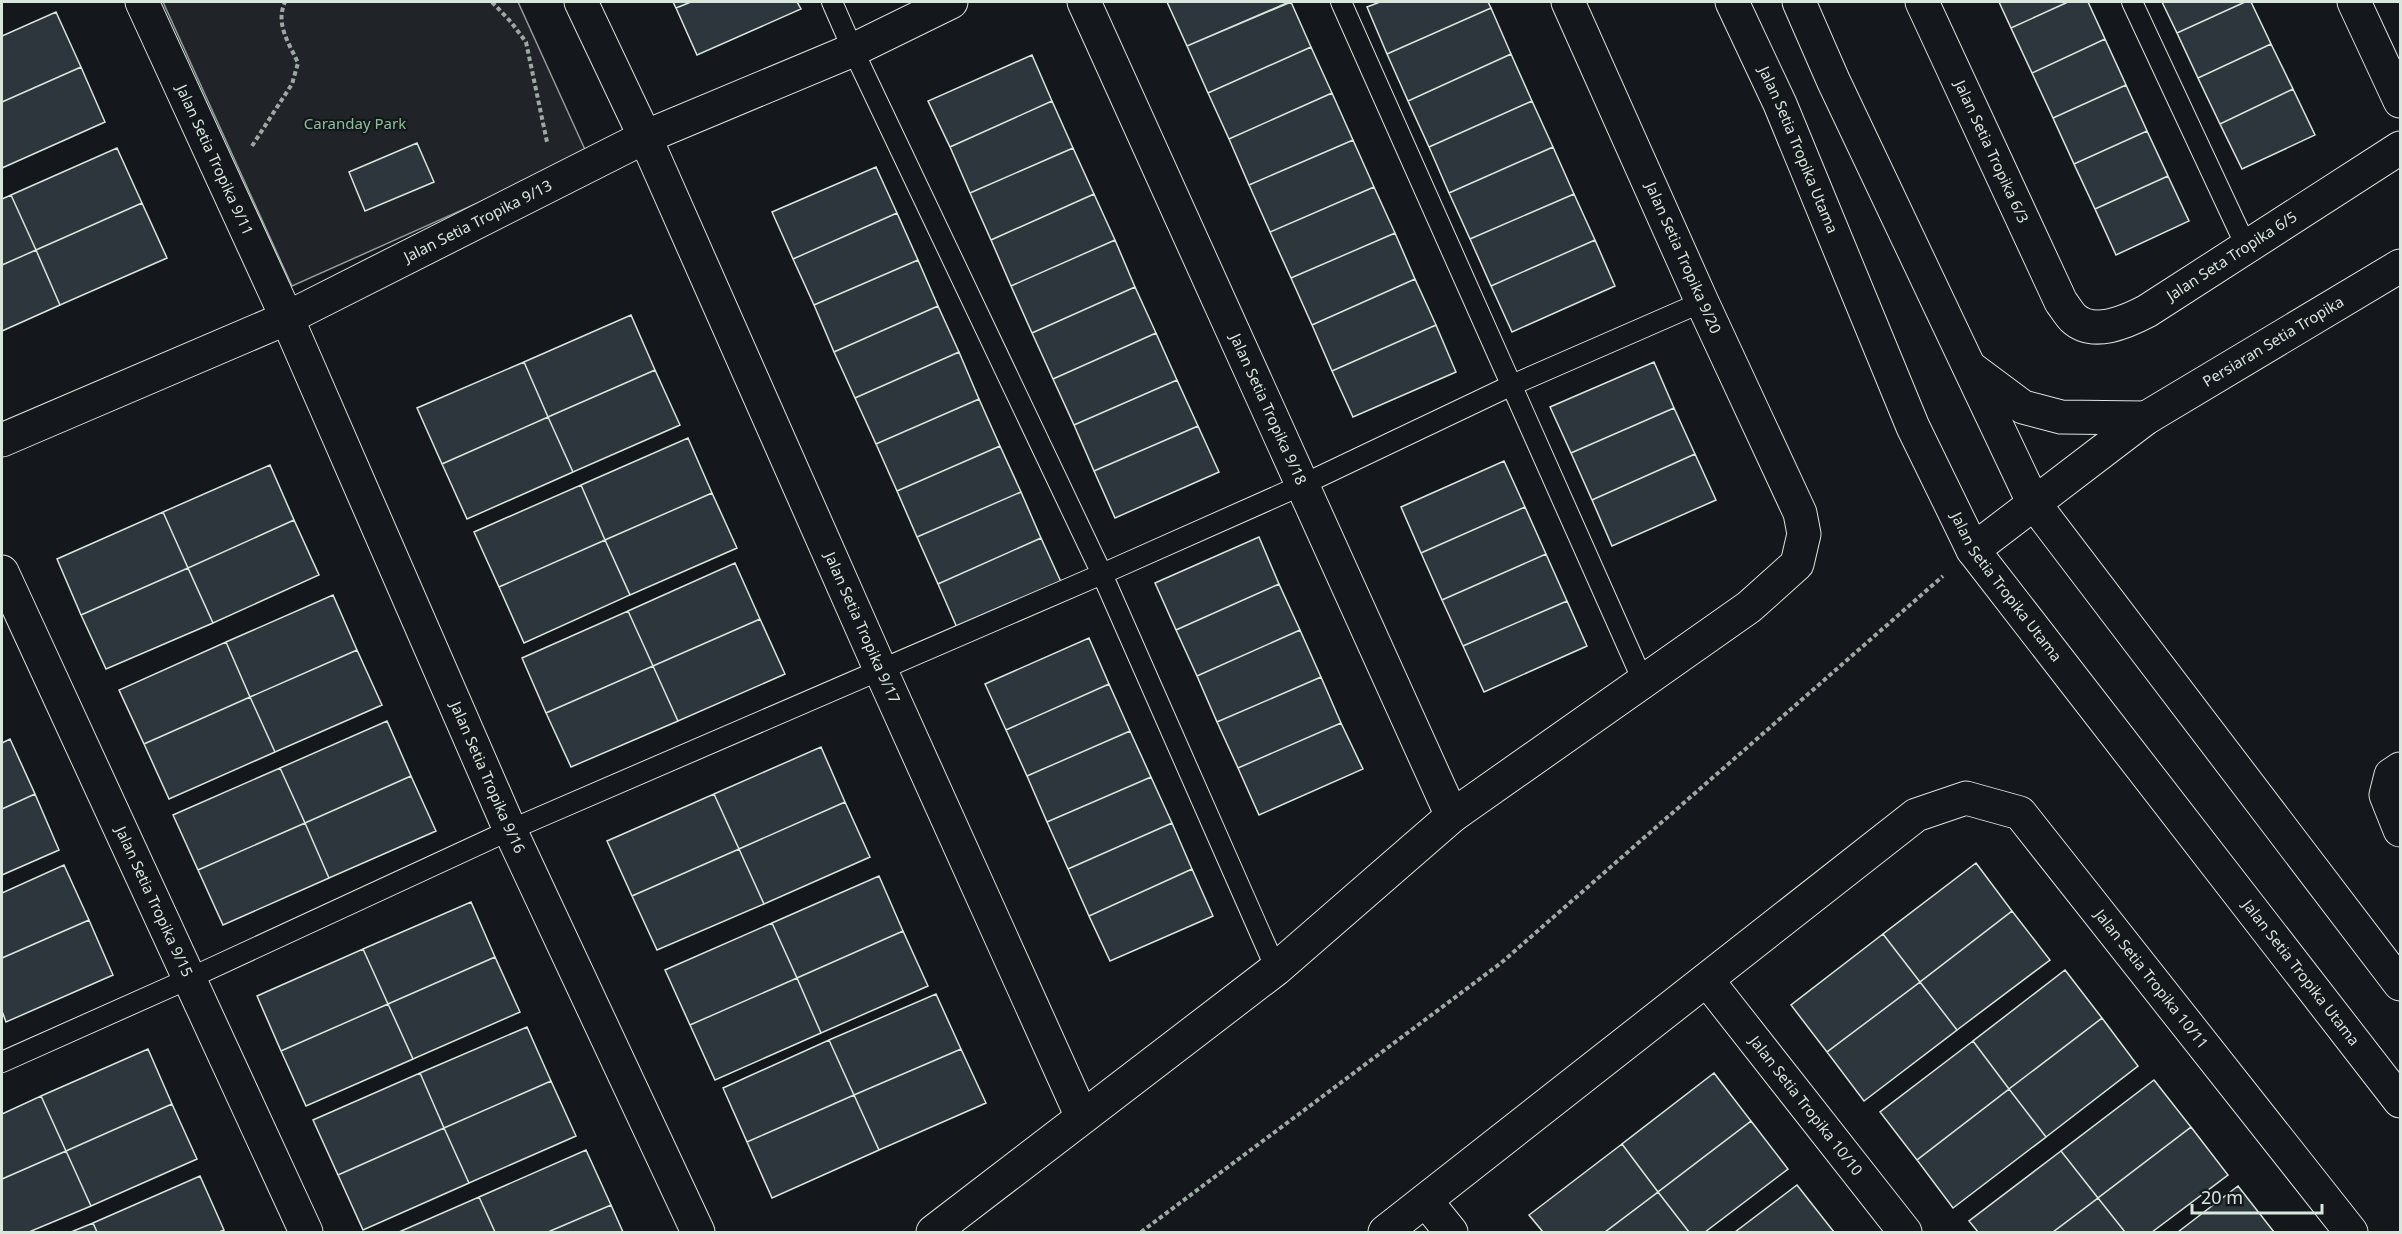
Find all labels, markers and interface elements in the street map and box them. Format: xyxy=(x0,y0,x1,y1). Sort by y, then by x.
street label: Jalan Setia Tropika Utama xyxy=(1754,61,1843,236)
street label: Jalan Setia Tropika 6/3 xyxy=(1950,75,2034,226)
street label: Jalan Setia Tropika 9/11 xyxy=(171,79,259,238)
park label: Caranday Park xyxy=(304,113,406,133)
street label: Jalan Setia Tropika 9/13 xyxy=(398,175,555,267)
street label: Jalan Setia Tropika 9/20 xyxy=(1641,177,1726,336)
street label: Jalan Seta Tropika 6/5 xyxy=(2161,206,2300,306)
street label: Persiaran Setia Tropika xyxy=(2199,291,2347,391)
street label: Jalan Setia Tropika 9/18 xyxy=(1225,328,1312,488)
street label: Jalan Setia Tropika Utama xyxy=(1946,507,2067,665)
street label: Jalan Setia Tropika 9/17 xyxy=(820,547,905,706)
street label: Jalan Setia Tropika 9/16 xyxy=(445,696,530,856)
street label: Jalan Setia Tropika 9/15 xyxy=(111,821,198,980)
street label: Jalan Setia Tropika Utama xyxy=(2237,894,2364,1049)
street label: Jalan Setia Tropika 10/11 xyxy=(2090,903,2213,1053)
street label: Jalan Setia Tropika 10/10 xyxy=(1744,1030,1868,1179)
scale bar xyxy=(2192,1177,2322,1215)
text: 20 m xyxy=(2201,1185,2243,1209)

